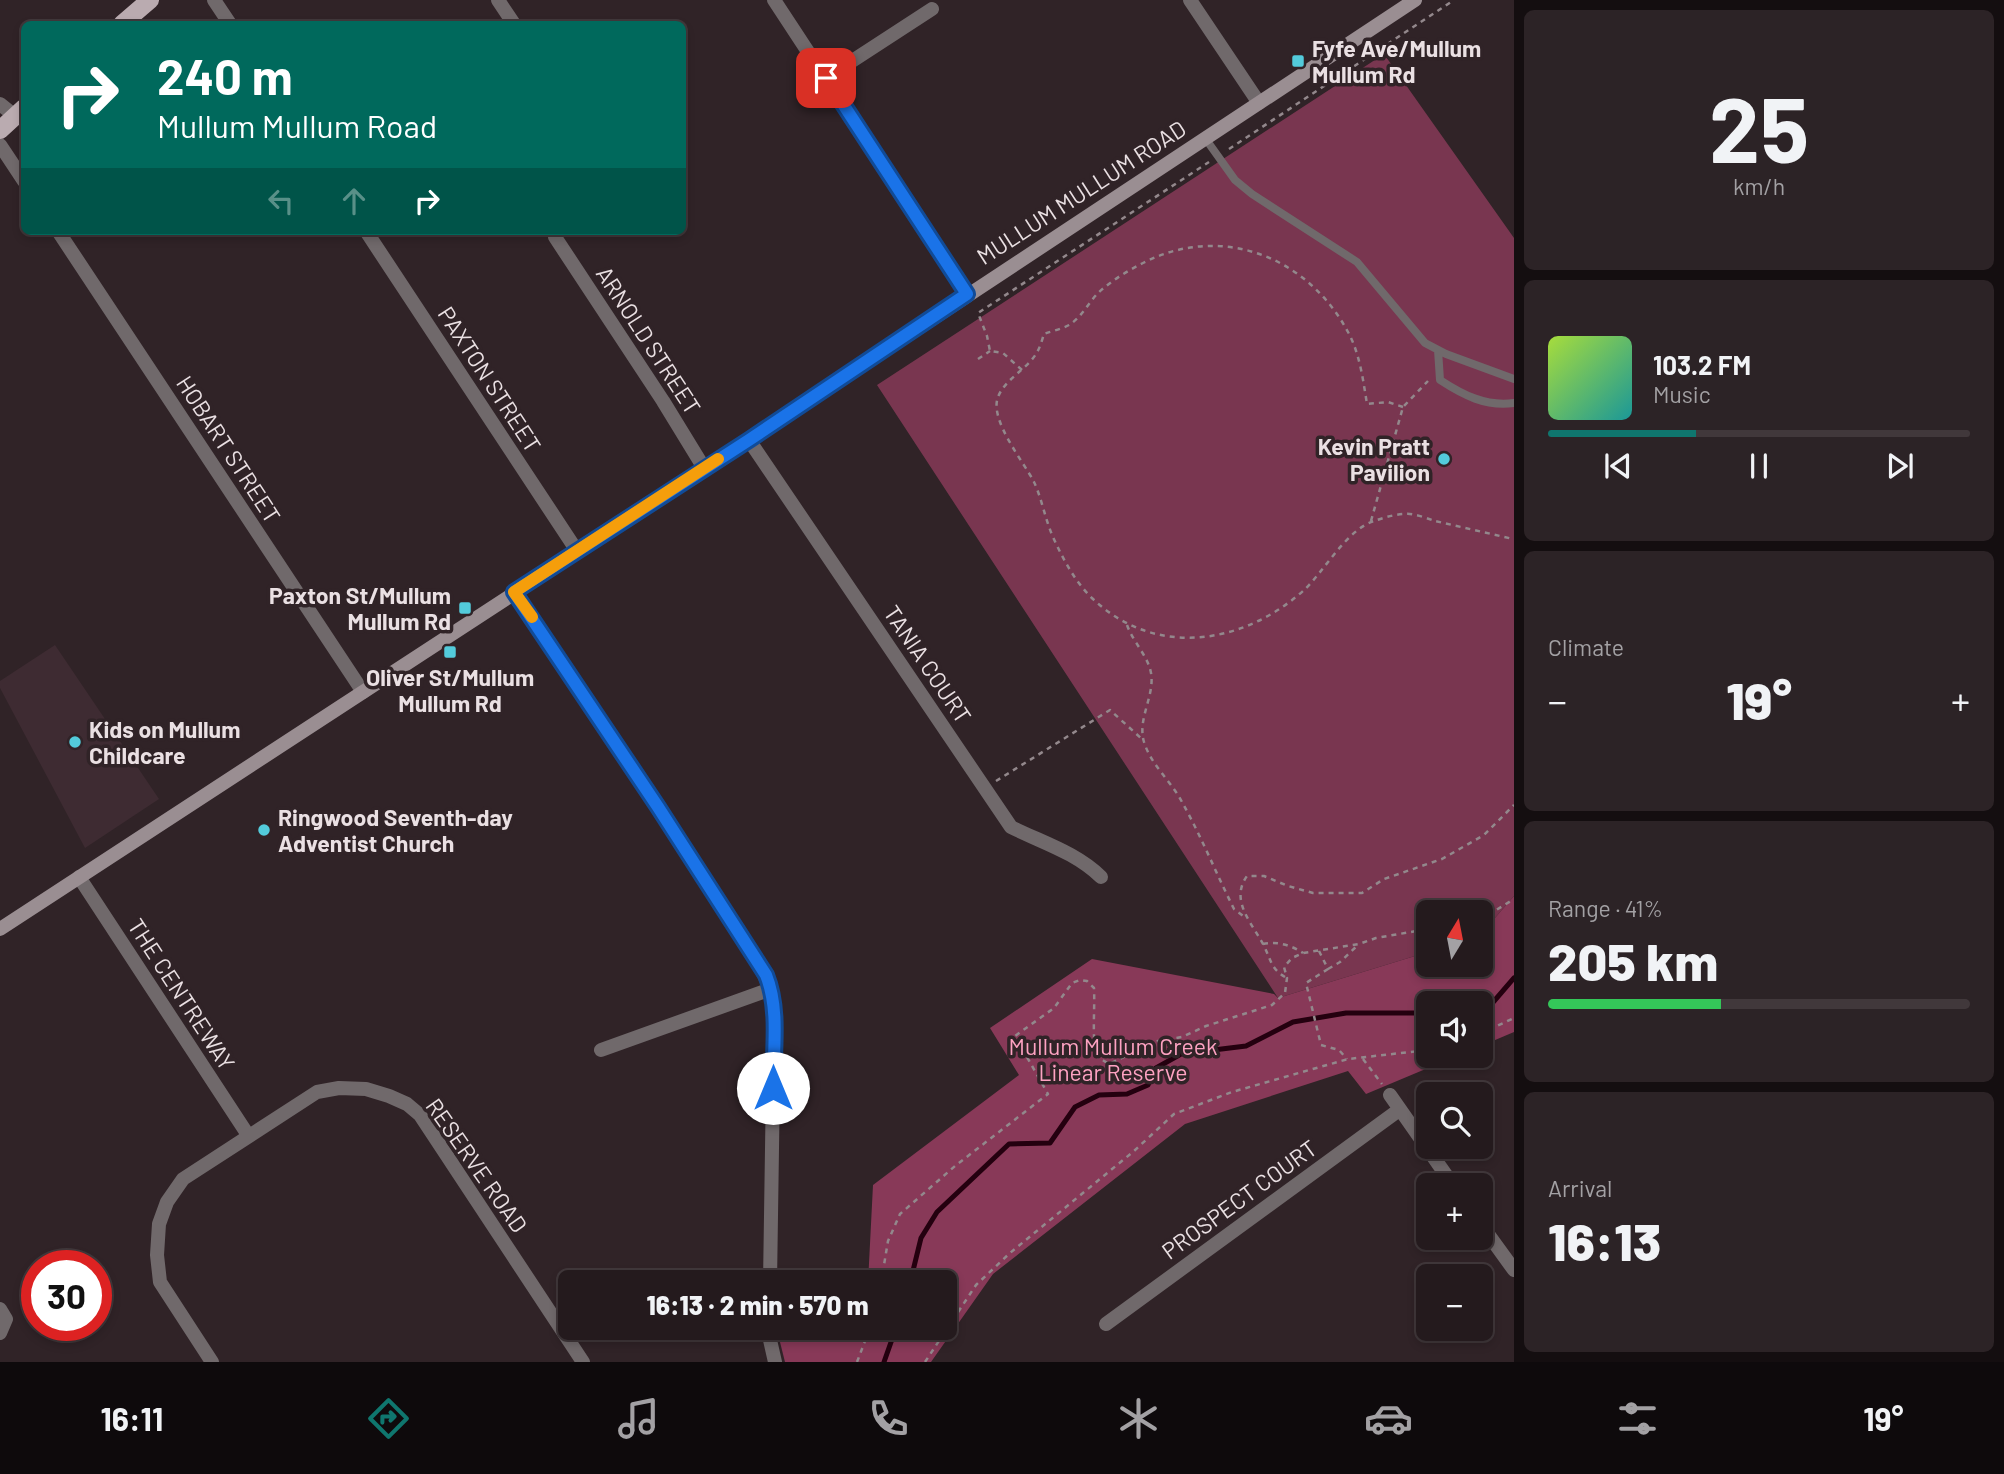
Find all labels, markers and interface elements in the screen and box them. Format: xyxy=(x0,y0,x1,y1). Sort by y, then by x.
place label: Fyfe Ave/Mullum Mullum Rd xyxy=(1312,34,1481,88)
text: 240 m xyxy=(157,46,293,105)
pin xyxy=(796,48,856,108)
icon: right xyxy=(42,49,133,140)
marker: Fyfe Ave/Mullum Mullum Rd xyxy=(1290,53,1306,69)
icon: arrive xyxy=(807,59,845,97)
text: 25 xyxy=(1709,72,1809,181)
text: Mullum Mullum Road xyxy=(157,106,437,144)
street label: MULLUM MULLUM ROAD xyxy=(971,114,1191,270)
text: km/h xyxy=(1733,172,1785,200)
icon: left xyxy=(262,182,300,220)
icon: ahead xyxy=(335,182,373,220)
icon: right xyxy=(408,182,446,220)
street label: ARNOLD STREET xyxy=(591,261,707,419)
street label: PAXTON STREET xyxy=(432,301,548,457)
text: 103.2 FM xyxy=(1653,349,1751,380)
street label: HOBART STREET xyxy=(171,370,287,528)
text: Music xyxy=(1653,380,1711,408)
place label: Kevin Pratt Pavilion xyxy=(1318,432,1430,486)
icon: previous xyxy=(1599,447,1637,485)
icon: pause xyxy=(1740,447,1778,485)
icon: next xyxy=(1881,447,1919,485)
marker: Kevin Pratt Pavilion xyxy=(1436,451,1452,467)
place label: Paxton St/Mullum Mullum Rd xyxy=(269,581,451,635)
marker: Paxton St/Mullum Mullum Rd xyxy=(457,600,473,616)
street label: TANIA COURT xyxy=(878,600,978,728)
text: Climate xyxy=(1548,633,1624,661)
marker: Oliver St/Mullum Mullum Rd xyxy=(442,644,458,660)
place label: Oliver St/Mullum Mullum Rd xyxy=(366,663,534,717)
text: 19° xyxy=(1726,668,1792,730)
text: − xyxy=(1548,677,1567,723)
text: + xyxy=(1951,677,1970,723)
place label: Kids on Mullum Childcare xyxy=(89,715,240,769)
marker: Kids on Mullum Childcare xyxy=(67,734,83,750)
place label: Ringwood Seventh-day Adventist Church xyxy=(278,803,513,857)
marker: Ringwood Seventh-day Adventist Church xyxy=(256,822,272,838)
text: Range · 41% xyxy=(1548,894,1663,922)
north arrow xyxy=(1416,900,1493,976)
map controls xyxy=(1416,900,1493,1341)
street label: THE CENTREWAY xyxy=(123,913,241,1075)
text: 205 km xyxy=(1548,929,1718,991)
button: sound xyxy=(1416,991,1493,1068)
park label: Mullum Mullum Creek Linear Reserve xyxy=(1009,1032,1217,1086)
position arrow xyxy=(736,1051,810,1125)
button: search xyxy=(1416,1082,1493,1159)
street label: RESERVE ROAD xyxy=(420,1092,534,1238)
street label: PROSPECT COURT xyxy=(1156,1133,1322,1265)
button: + xyxy=(1416,1173,1493,1250)
text: Arrival xyxy=(1548,1174,1612,1202)
text: 16:13 xyxy=(1548,1209,1661,1271)
speed limit sign: 30 xyxy=(21,1250,112,1341)
button: − xyxy=(1416,1264,1493,1341)
text: 16:13 · 2 min · 570 m xyxy=(647,1289,869,1320)
icon: directions xyxy=(364,1394,413,1443)
icon: music xyxy=(614,1394,663,1443)
icon: phone xyxy=(864,1394,913,1443)
icon: climate xyxy=(1114,1394,1163,1443)
icon: car xyxy=(1364,1394,1413,1443)
icon: filters xyxy=(1613,1394,1662,1443)
text: 16:11 xyxy=(100,1399,163,1437)
text: 19° xyxy=(1863,1399,1904,1437)

